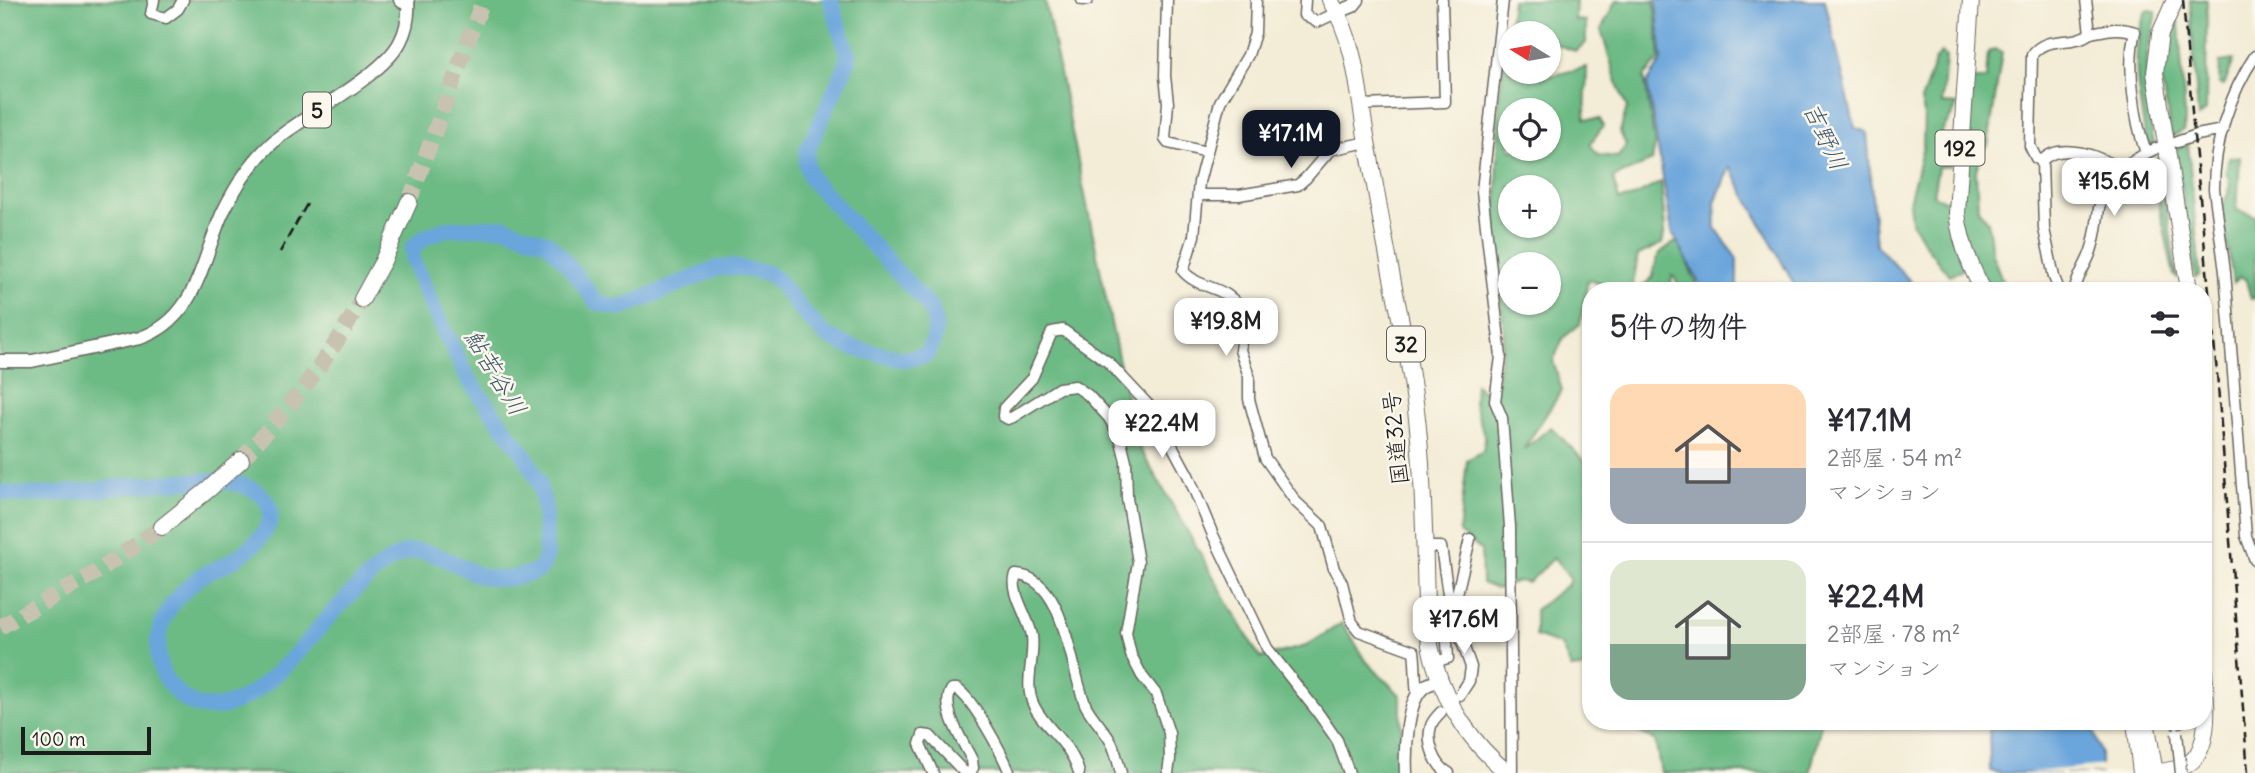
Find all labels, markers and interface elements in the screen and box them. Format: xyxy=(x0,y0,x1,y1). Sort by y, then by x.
north arrow xyxy=(1498,21,1561,84)
map controls xyxy=(1498,21,1561,315)
road number: 5 xyxy=(303,92,331,128)
water label: 吉野川 xyxy=(1797,97,1855,175)
button: locate xyxy=(1498,98,1561,161)
pin: ¥17.1M xyxy=(1234,110,1348,170)
text: ¥17.1M xyxy=(1258,118,1324,147)
road number: 192 xyxy=(1936,130,1984,166)
pin: ¥15.6M xyxy=(2057,158,2171,218)
text: ¥15.6M xyxy=(2078,166,2150,195)
button: + xyxy=(1498,175,1561,238)
button: − xyxy=(1498,252,1561,315)
pin: ¥19.8M xyxy=(1169,298,1283,358)
icon: filters xyxy=(2146,305,2184,343)
text: ¥19.8M xyxy=(1190,306,1262,335)
text: 5件の物件 xyxy=(1610,307,1747,345)
water label: 鮎苦谷川 xyxy=(458,323,534,421)
road number: 32 xyxy=(1387,326,1425,362)
street label: 国道32号 xyxy=(1376,389,1414,487)
pin: ¥22.4M xyxy=(1105,400,1219,460)
text: ¥17.1M xyxy=(1827,401,1912,439)
text: ¥22.4M xyxy=(1125,408,1199,437)
icon: home xyxy=(1666,412,1750,496)
text: 2部屋 · 54 m² xyxy=(1827,443,1962,472)
text: マンション xyxy=(1827,477,1941,506)
text: ¥22.4M xyxy=(1827,577,1925,615)
icon: home xyxy=(1666,588,1750,672)
pin: ¥17.6M xyxy=(1407,596,1521,656)
text: ¥17.6M xyxy=(1429,604,1499,633)
text: 2部屋 · 78 m² xyxy=(1827,619,1960,648)
text: マンション xyxy=(1827,653,1941,682)
scale bar xyxy=(21,724,150,756)
text: 100 m xyxy=(32,727,86,751)

